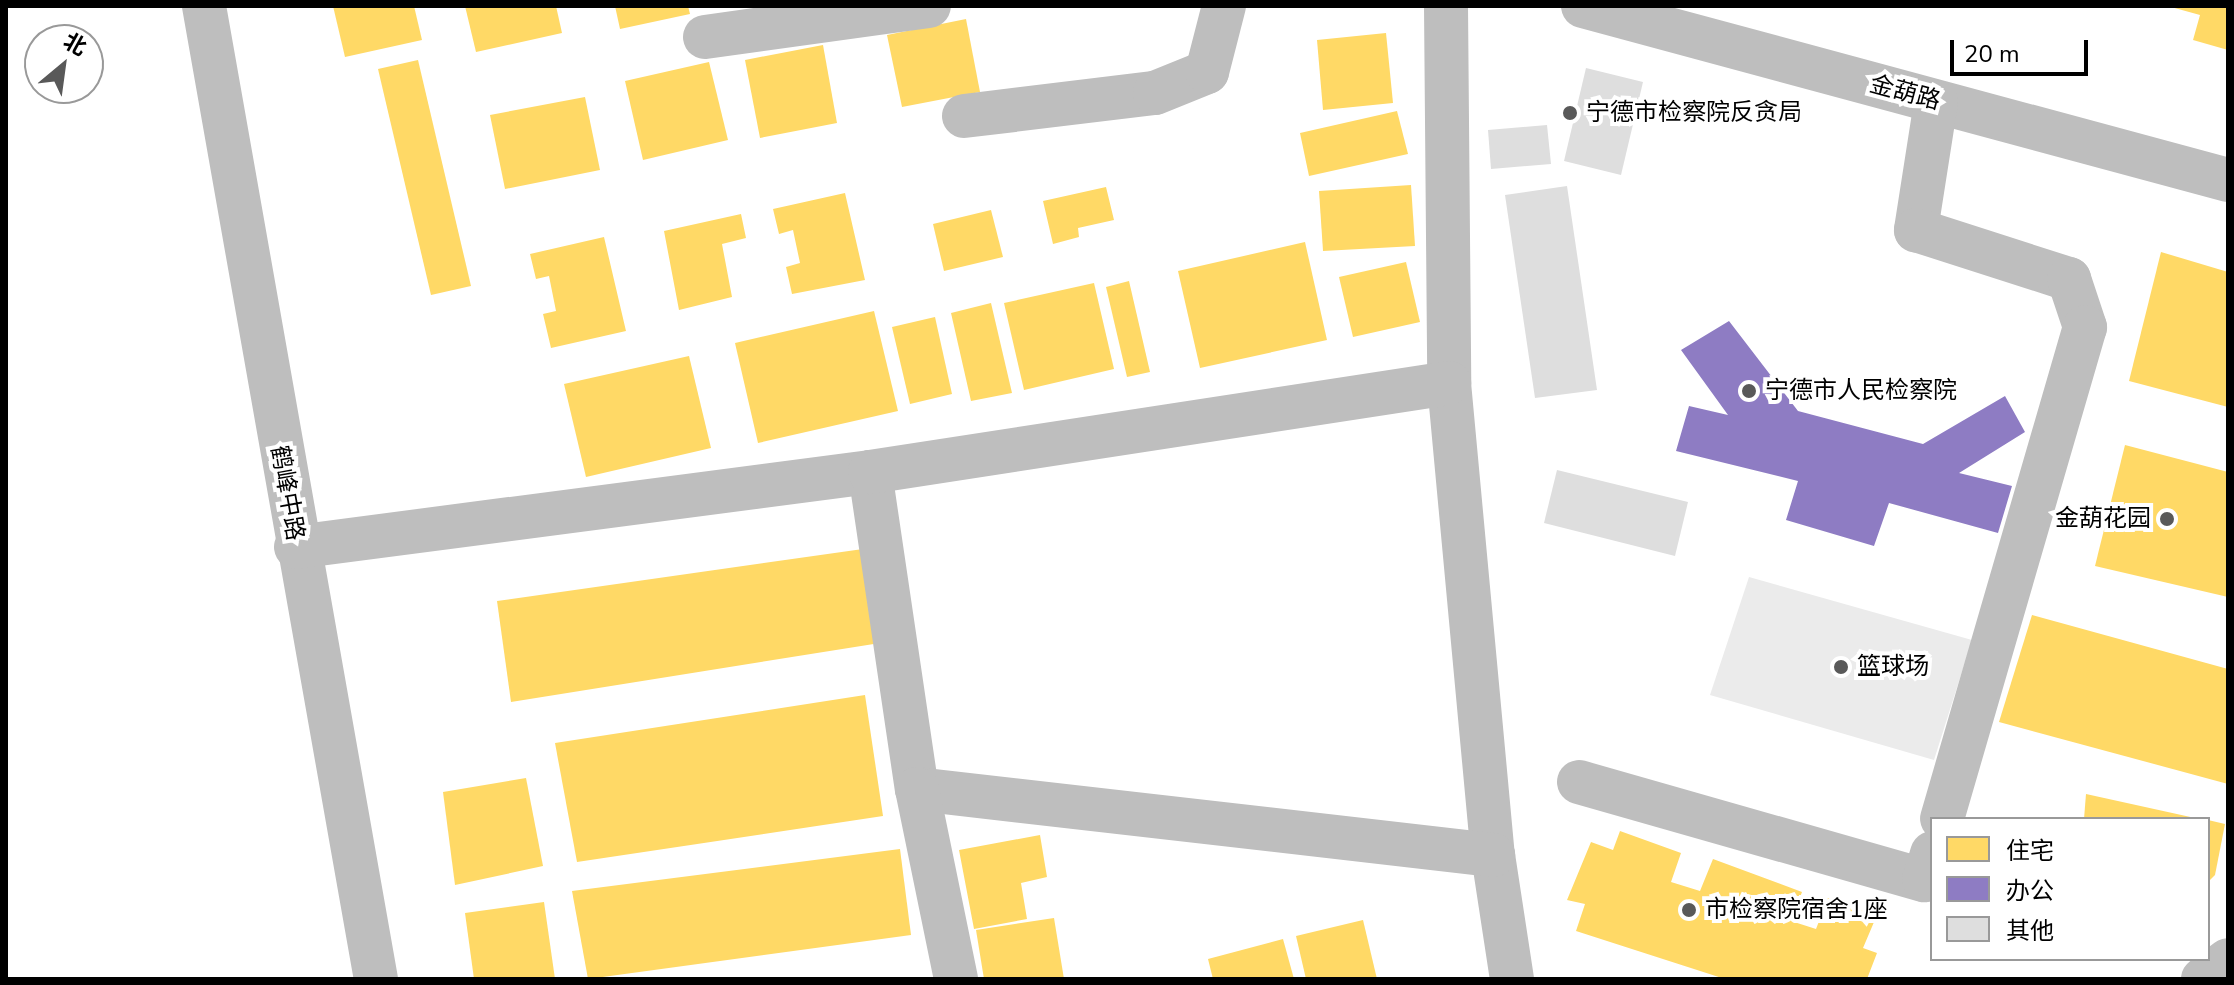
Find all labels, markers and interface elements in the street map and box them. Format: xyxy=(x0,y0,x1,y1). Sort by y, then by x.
north arrow xyxy=(24,24,104,104)
scale bar xyxy=(1954,24,2092,74)
text: 北 xyxy=(58,26,92,63)
text: 20 m xyxy=(1964,38,2020,70)
street label: 金葫路 xyxy=(1866,70,1944,116)
place label: 宁德市检察院反贪局 xyxy=(1586,99,1802,127)
marker: 宁德市检察院反贪局 xyxy=(1561,104,1579,122)
place label: 宁德市人民检察院 xyxy=(1765,377,1957,405)
marker: 宁德市人民检察院 xyxy=(1740,382,1758,400)
street label: 鹤峰中路 xyxy=(264,443,310,543)
place label: 金葫花园 xyxy=(2055,505,2151,533)
marker: 金葫花园 xyxy=(2158,510,2176,528)
place label: 篮球场 xyxy=(1857,653,1929,681)
marker: 篮球场 xyxy=(1832,658,1850,676)
legend xyxy=(1930,817,2210,961)
text: 住宅 xyxy=(2006,835,2054,867)
text: 办公 xyxy=(2006,875,2054,907)
place label: 市检察院宿舍1座 xyxy=(1705,896,1887,924)
marker: 市检察院宿舍1座 xyxy=(1680,901,1698,919)
text: 其他 xyxy=(2006,915,2054,947)

